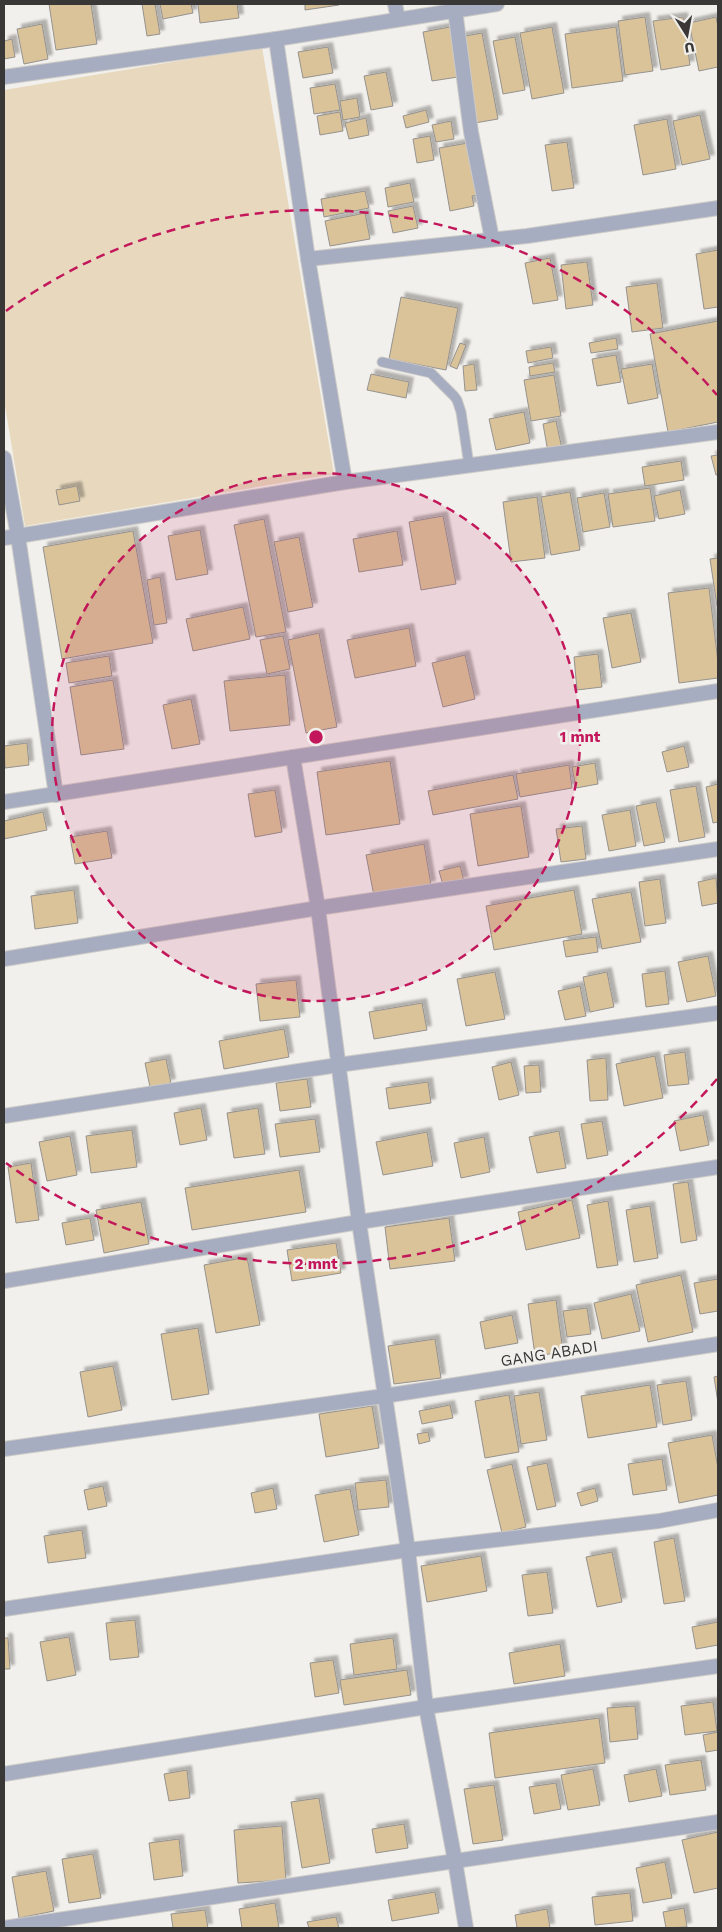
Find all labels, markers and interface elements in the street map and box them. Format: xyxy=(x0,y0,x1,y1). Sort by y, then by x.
north arrow xyxy=(662,10,712,60)
text: U xyxy=(683,39,696,57)
centre of rings xyxy=(307,728,325,746)
text: 1 mnt xyxy=(560,728,601,746)
text: 2 mnt xyxy=(294,1255,338,1273)
street label: GANG ABADI xyxy=(499,1336,599,1371)

